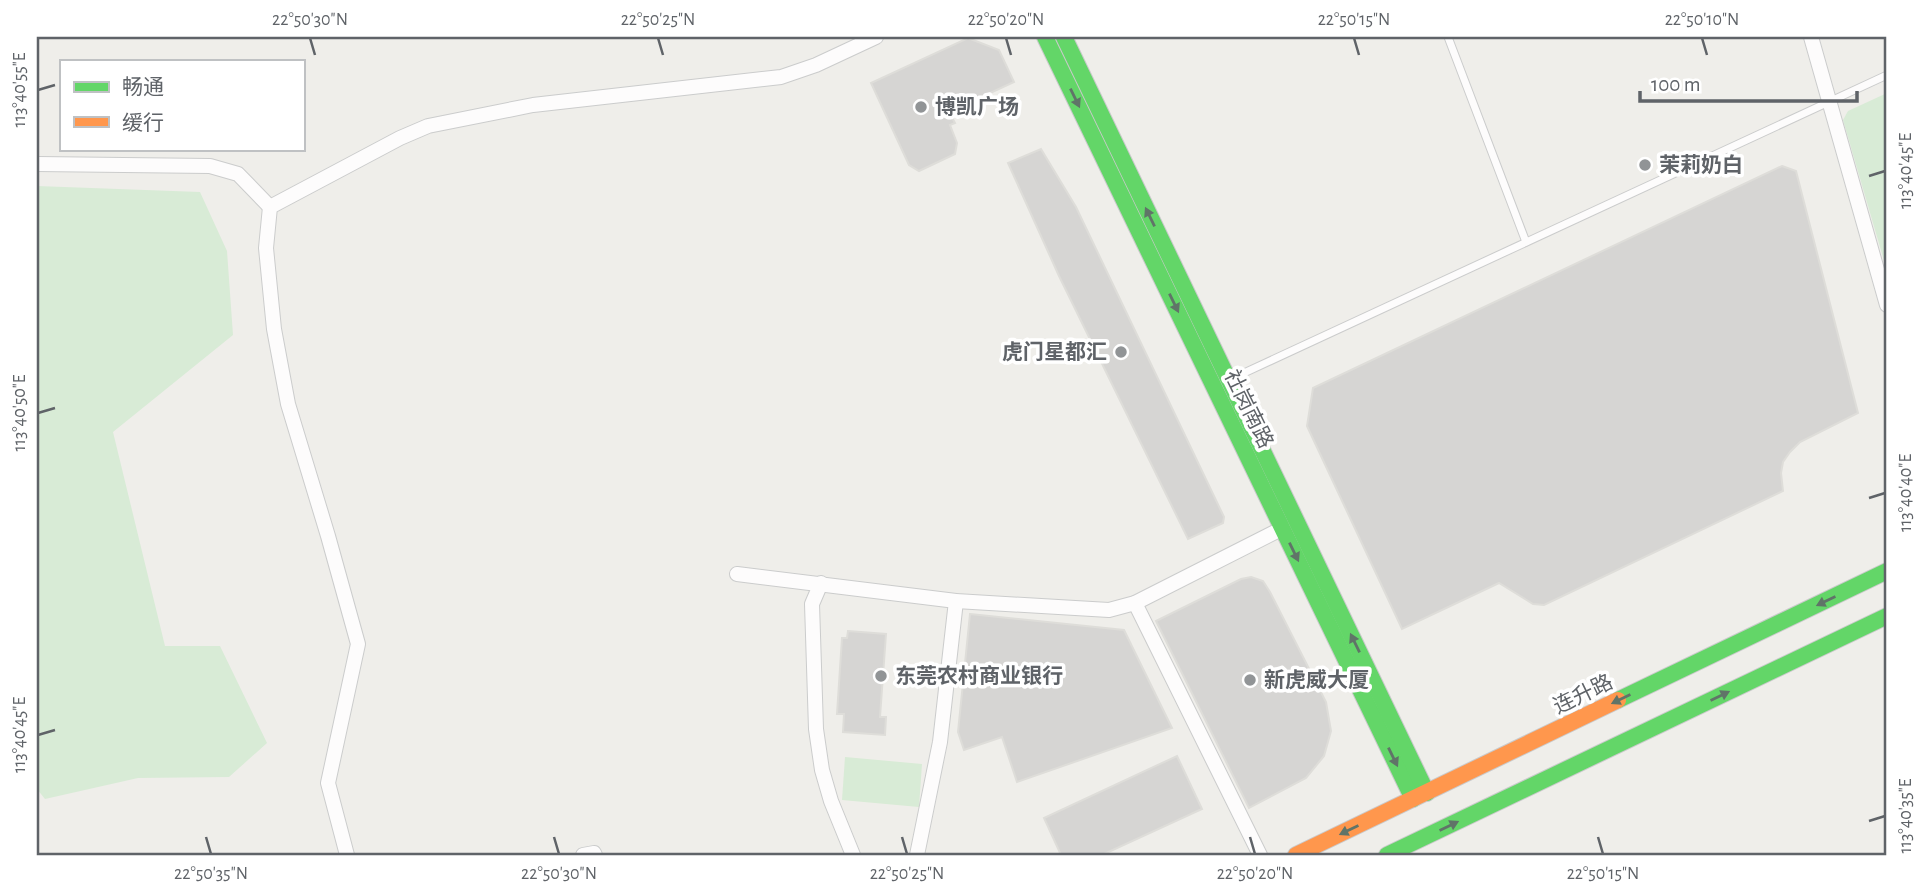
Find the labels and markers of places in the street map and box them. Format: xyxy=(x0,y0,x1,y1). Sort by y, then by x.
place label: 博凯广场 xyxy=(935,95,1019,118)
marker: 博凯广场 xyxy=(913,99,929,115)
place label: 茉莉奶白 xyxy=(1659,153,1743,176)
marker: 茉莉奶白 xyxy=(1637,157,1653,173)
place label: 虎门星都汇 xyxy=(1002,341,1107,363)
marker: 虎门星都汇 xyxy=(1113,344,1129,360)
place label: 东莞农村商业银行 xyxy=(895,664,1063,687)
marker: 东莞农村商业银行 xyxy=(873,668,889,684)
place label: 新虎威大厦 xyxy=(1264,668,1369,691)
marker: 新虎威大厦 xyxy=(1242,672,1258,688)

